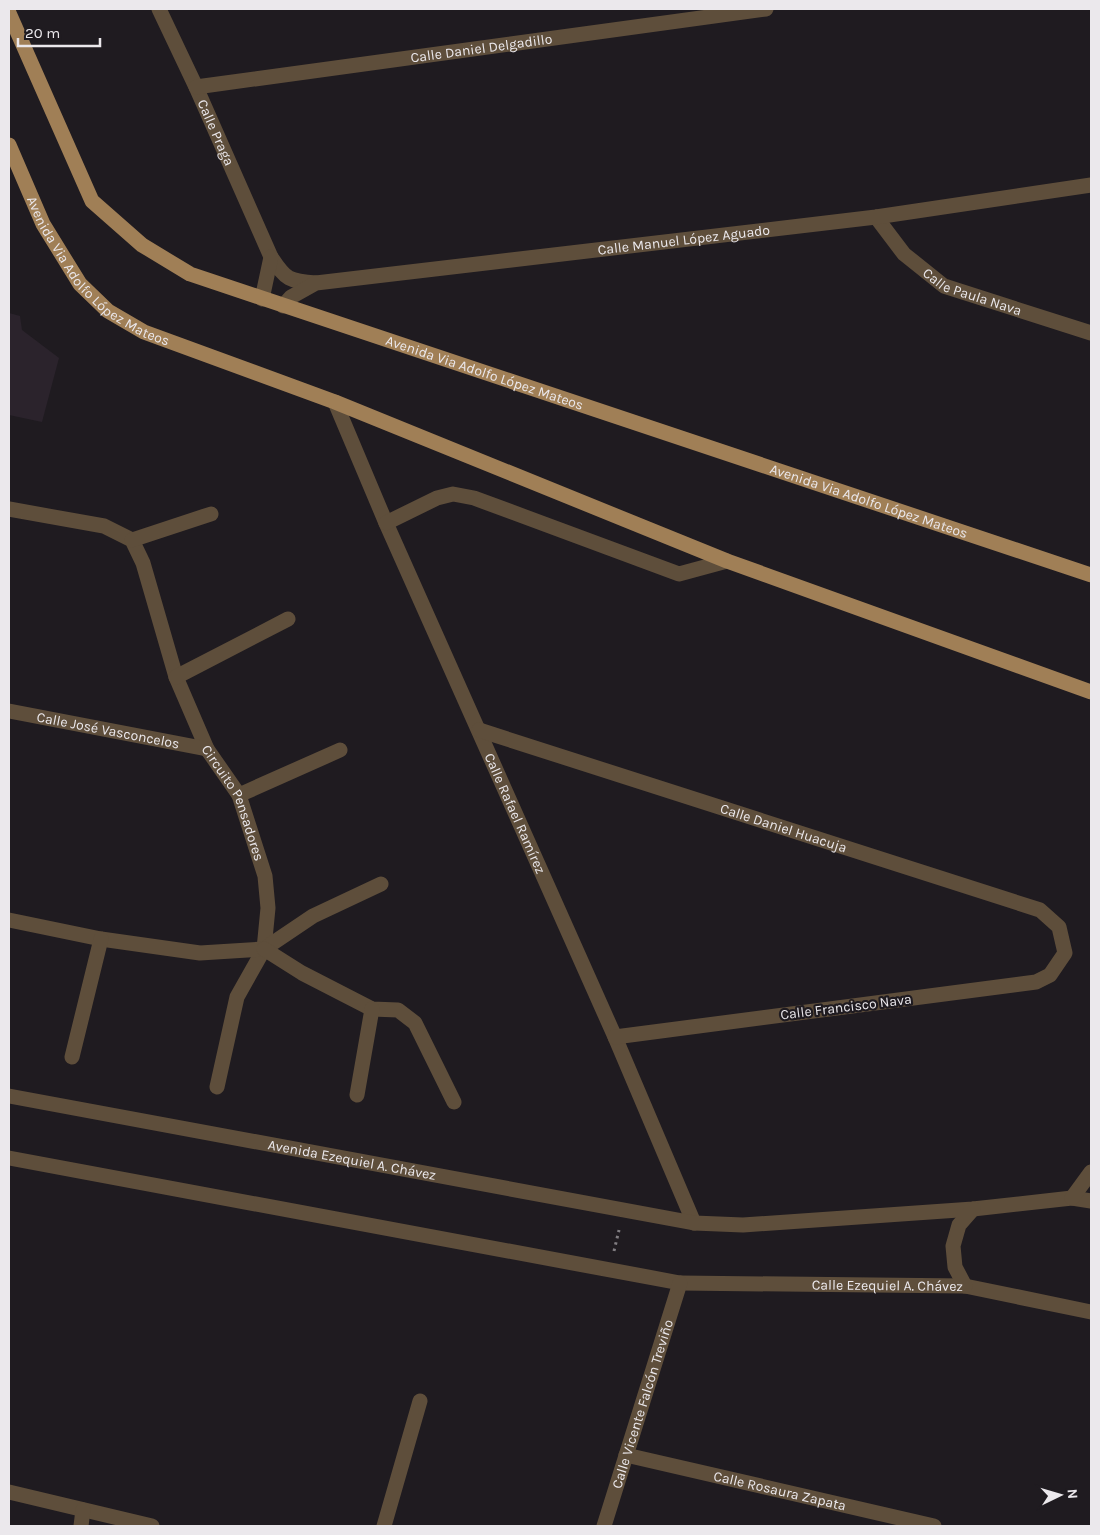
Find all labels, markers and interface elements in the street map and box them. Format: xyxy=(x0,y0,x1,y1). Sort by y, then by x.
scale bar xyxy=(18,15,100,47)
text: 20 m xyxy=(25,24,60,42)
street label: Calle Daniel Delgadillo xyxy=(409,30,553,66)
street label: Calle Praga xyxy=(194,97,238,168)
street label: Avenida Via Adolfo López Mateos xyxy=(23,193,172,349)
street label: Calle Manuel López Aguado xyxy=(597,221,771,258)
street label: Calle Paula Nava xyxy=(920,264,1024,319)
street label: Avenida Via Adolfo López Mateos xyxy=(384,332,586,413)
street label: Avenida Via Adolfo López Mateos xyxy=(768,460,970,542)
street label: Calle José Vasconcelos xyxy=(35,708,181,752)
street label: Circuito Pensadores xyxy=(198,741,268,863)
street label: Calle Rafael Ramírez xyxy=(481,750,550,876)
street label: Calle Daniel Huacuja xyxy=(718,799,849,856)
street label: Calle Francisco Nava xyxy=(779,991,913,1023)
street label: Avenida Ezequiel A. Chávez xyxy=(267,1136,438,1184)
street label: Calle Ezequiel A. Chávez xyxy=(812,1276,963,1294)
street label: Calle Vicente Falcón Treviño xyxy=(608,1317,677,1491)
street label: Calle Rosaura Zapata xyxy=(712,1467,848,1514)
north arrow xyxy=(1035,1470,1085,1520)
text: N xyxy=(1064,1488,1081,1500)

